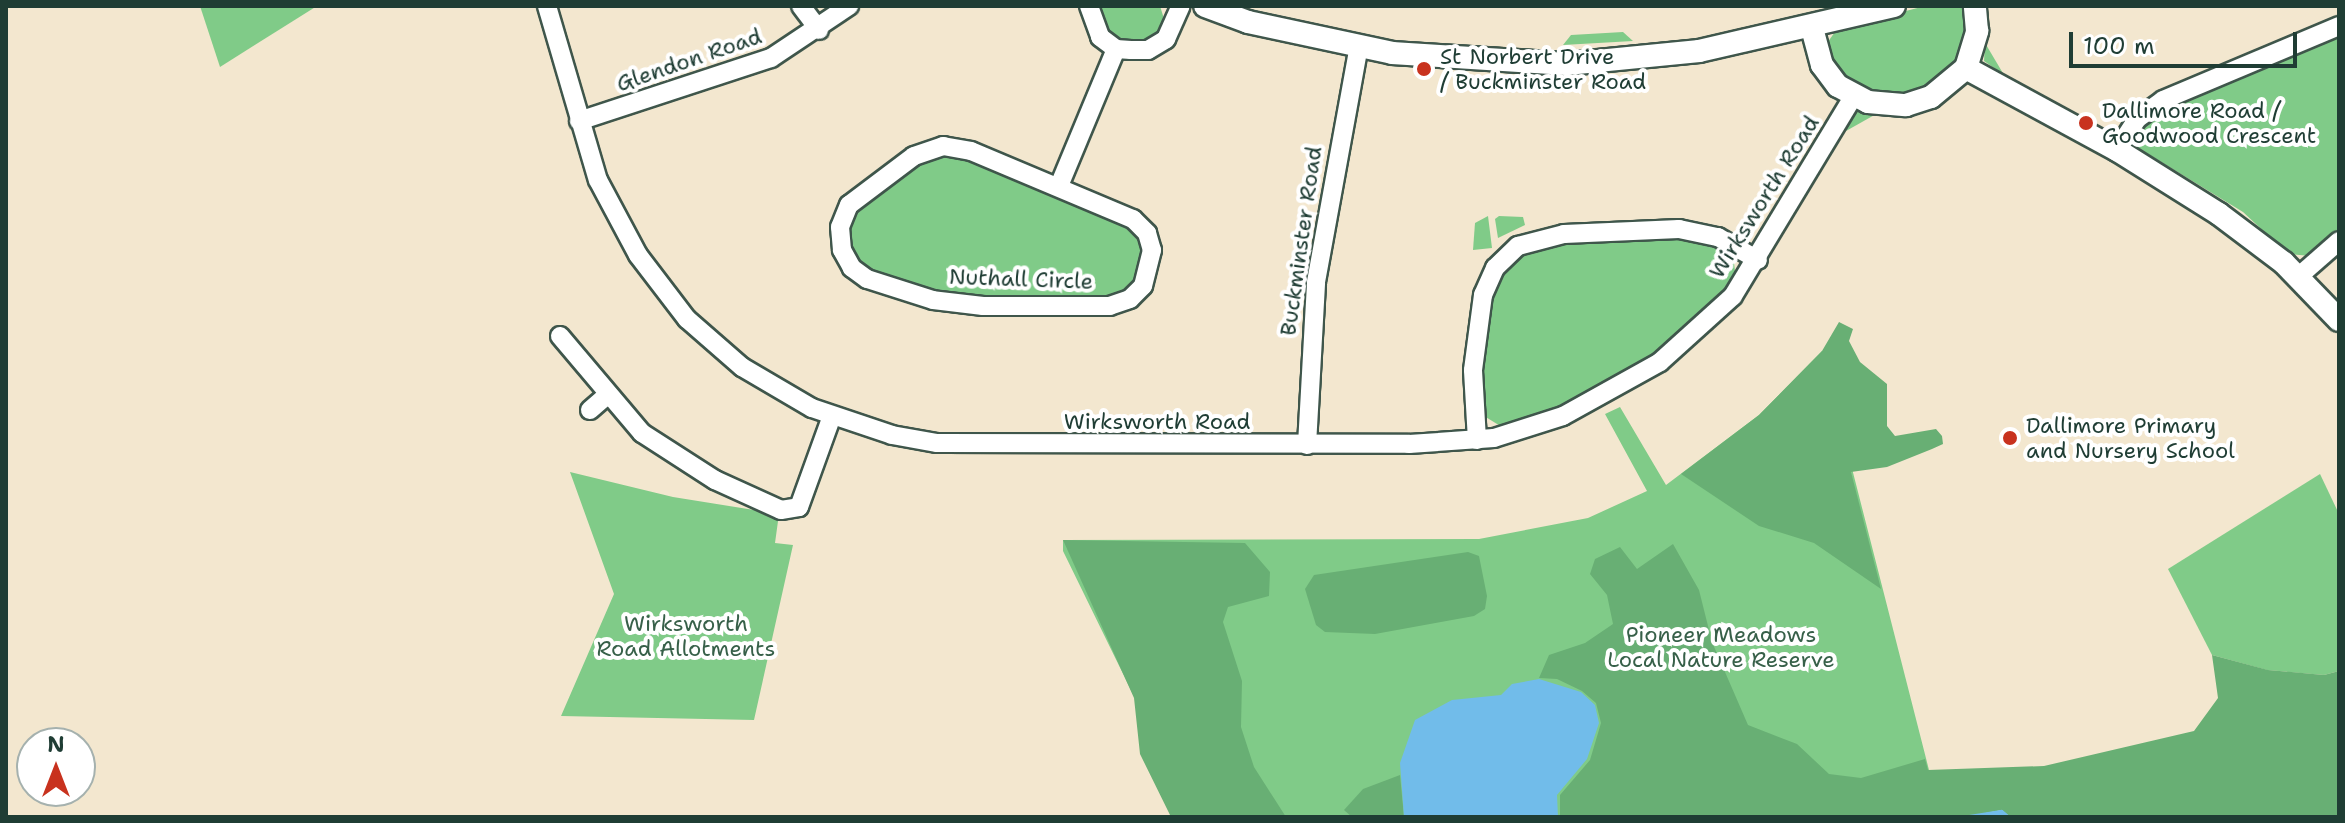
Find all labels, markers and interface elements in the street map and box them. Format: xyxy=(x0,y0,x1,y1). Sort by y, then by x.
scale bar xyxy=(2073,16,2301,66)
street label: Glendon Road xyxy=(613,23,765,97)
text: 100 m xyxy=(2083,30,2155,62)
place label: St Norbert Drive / Buckminster Road xyxy=(1440,43,1646,94)
marker: St Norbert Drive / Buckminster Road xyxy=(1415,60,1433,78)
place label: Dallimore Road / Goodwood Crescent xyxy=(2102,97,2316,148)
street label: Wirksworth Road xyxy=(1703,111,1825,283)
marker: Dallimore Road / Goodwood Crescent xyxy=(2077,114,2095,132)
street label: Buckminster Road xyxy=(1275,145,1327,337)
street label: Nuthall Circle xyxy=(949,263,1093,295)
street label: Wirksworth Road xyxy=(1064,409,1250,435)
place label: Dallimore Primary and Nursery School xyxy=(2026,412,2235,464)
marker: Dallimore Primary and Nursery School xyxy=(2001,429,2019,447)
park label: Wirksworth Road Allotments xyxy=(597,610,775,662)
park label: Pioneer Meadows Local Nature Reserve xyxy=(1607,621,1835,672)
north arrow xyxy=(16,727,96,807)
text: N xyxy=(47,730,65,759)

